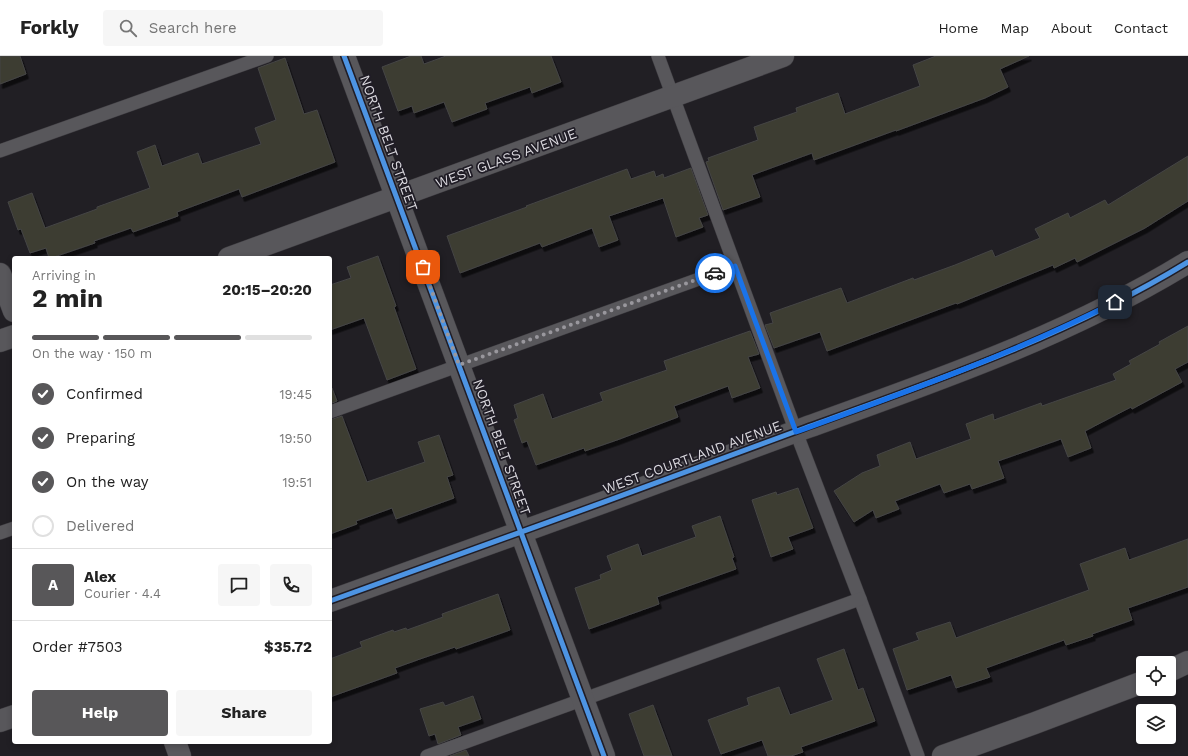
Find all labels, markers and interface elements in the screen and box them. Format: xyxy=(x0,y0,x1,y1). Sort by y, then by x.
search box xyxy=(103,10,383,46)
text: Forkly xyxy=(20,16,79,39)
icon: search xyxy=(117,17,139,39)
text: Search here xyxy=(149,19,237,37)
text: Home xyxy=(938,20,978,36)
text: Map xyxy=(1000,20,1029,36)
text: About xyxy=(1051,20,1092,36)
text: Contact xyxy=(1114,20,1168,36)
street label: NORTH BELT STREET xyxy=(357,73,421,214)
street label: WEST GLASS AVENUE xyxy=(433,125,579,191)
pin xyxy=(406,250,440,284)
courier xyxy=(695,253,735,293)
icon: bag xyxy=(412,256,434,278)
icon: car xyxy=(704,262,726,284)
text: Arriving in xyxy=(32,268,96,283)
text: 20:15–20:20 xyxy=(222,281,312,299)
text: 2 min xyxy=(32,283,103,313)
pin xyxy=(1098,285,1132,319)
icon: home xyxy=(1104,291,1126,313)
text: On the way · 150 m xyxy=(32,346,152,361)
street label: NORTH BELT STREET xyxy=(470,377,534,518)
icon: check xyxy=(32,383,54,405)
text: Confirmed xyxy=(66,385,143,403)
text: 19:45 xyxy=(280,387,312,402)
street label: WEST COURTLAND AVENUE xyxy=(600,417,784,497)
icon: check xyxy=(32,427,54,449)
text: Preparing xyxy=(66,429,135,447)
text: 19:50 xyxy=(279,431,312,446)
icon: check xyxy=(32,471,54,493)
text: On the way xyxy=(66,473,148,491)
text: 19:51 xyxy=(282,475,312,490)
text: Delivered xyxy=(66,517,134,535)
button: chat xyxy=(218,564,260,606)
button: phone xyxy=(270,564,312,606)
text: Alex xyxy=(84,568,116,586)
text: A xyxy=(48,576,58,594)
text: Courier · 4.4 xyxy=(84,586,161,601)
text: Order #7503 xyxy=(32,638,122,656)
text: $35.72 xyxy=(264,638,312,656)
map controls xyxy=(1136,656,1176,744)
button: locate xyxy=(1136,656,1176,696)
button: Help xyxy=(32,690,168,736)
button: Share xyxy=(176,690,312,736)
button: layers xyxy=(1136,704,1176,744)

